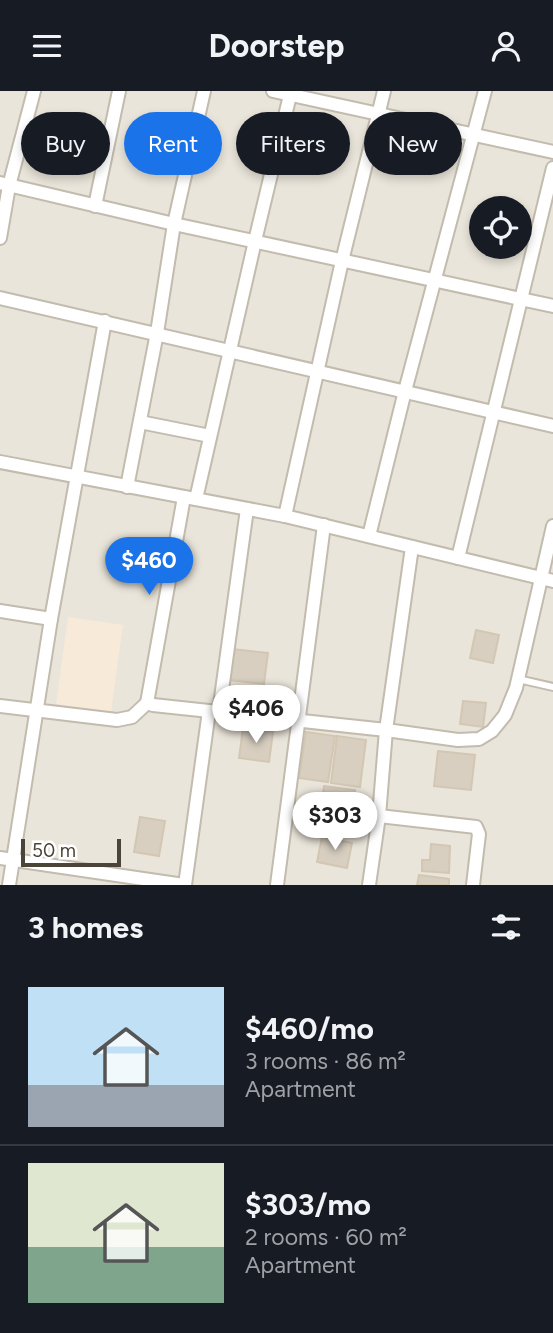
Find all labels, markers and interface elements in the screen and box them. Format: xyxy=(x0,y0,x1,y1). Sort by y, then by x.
icon: menu xyxy=(28,27,66,65)
text: Doorstep xyxy=(208,27,345,65)
icon: person xyxy=(487,27,525,65)
chip: Buy xyxy=(21,112,110,175)
chip: Rent xyxy=(124,112,222,175)
chip: Filters xyxy=(236,112,350,175)
chip: New xyxy=(364,112,462,175)
map controls xyxy=(469,196,532,259)
button: locate xyxy=(469,196,532,259)
pin: $460 xyxy=(108,538,190,597)
text: $460 xyxy=(121,546,177,574)
pin: $406 xyxy=(215,685,297,745)
text: $406 xyxy=(228,694,284,722)
pin: $303 xyxy=(294,793,376,852)
text: $303 xyxy=(308,801,362,829)
scale bar xyxy=(21,836,121,868)
text: 50 m xyxy=(32,839,76,862)
icon: filters xyxy=(487,908,525,946)
text: 3 homes xyxy=(28,909,143,946)
text: $460/mo xyxy=(245,1010,374,1047)
icon: home xyxy=(84,1015,168,1099)
text: 3 rooms · 86 m² xyxy=(245,1047,406,1075)
text: Apartment xyxy=(245,1075,356,1103)
text: $303/mo xyxy=(245,1186,371,1223)
icon: home xyxy=(84,1191,168,1275)
text: 2 rooms · 60 m² xyxy=(245,1223,407,1251)
text: Apartment xyxy=(245,1251,356,1279)

